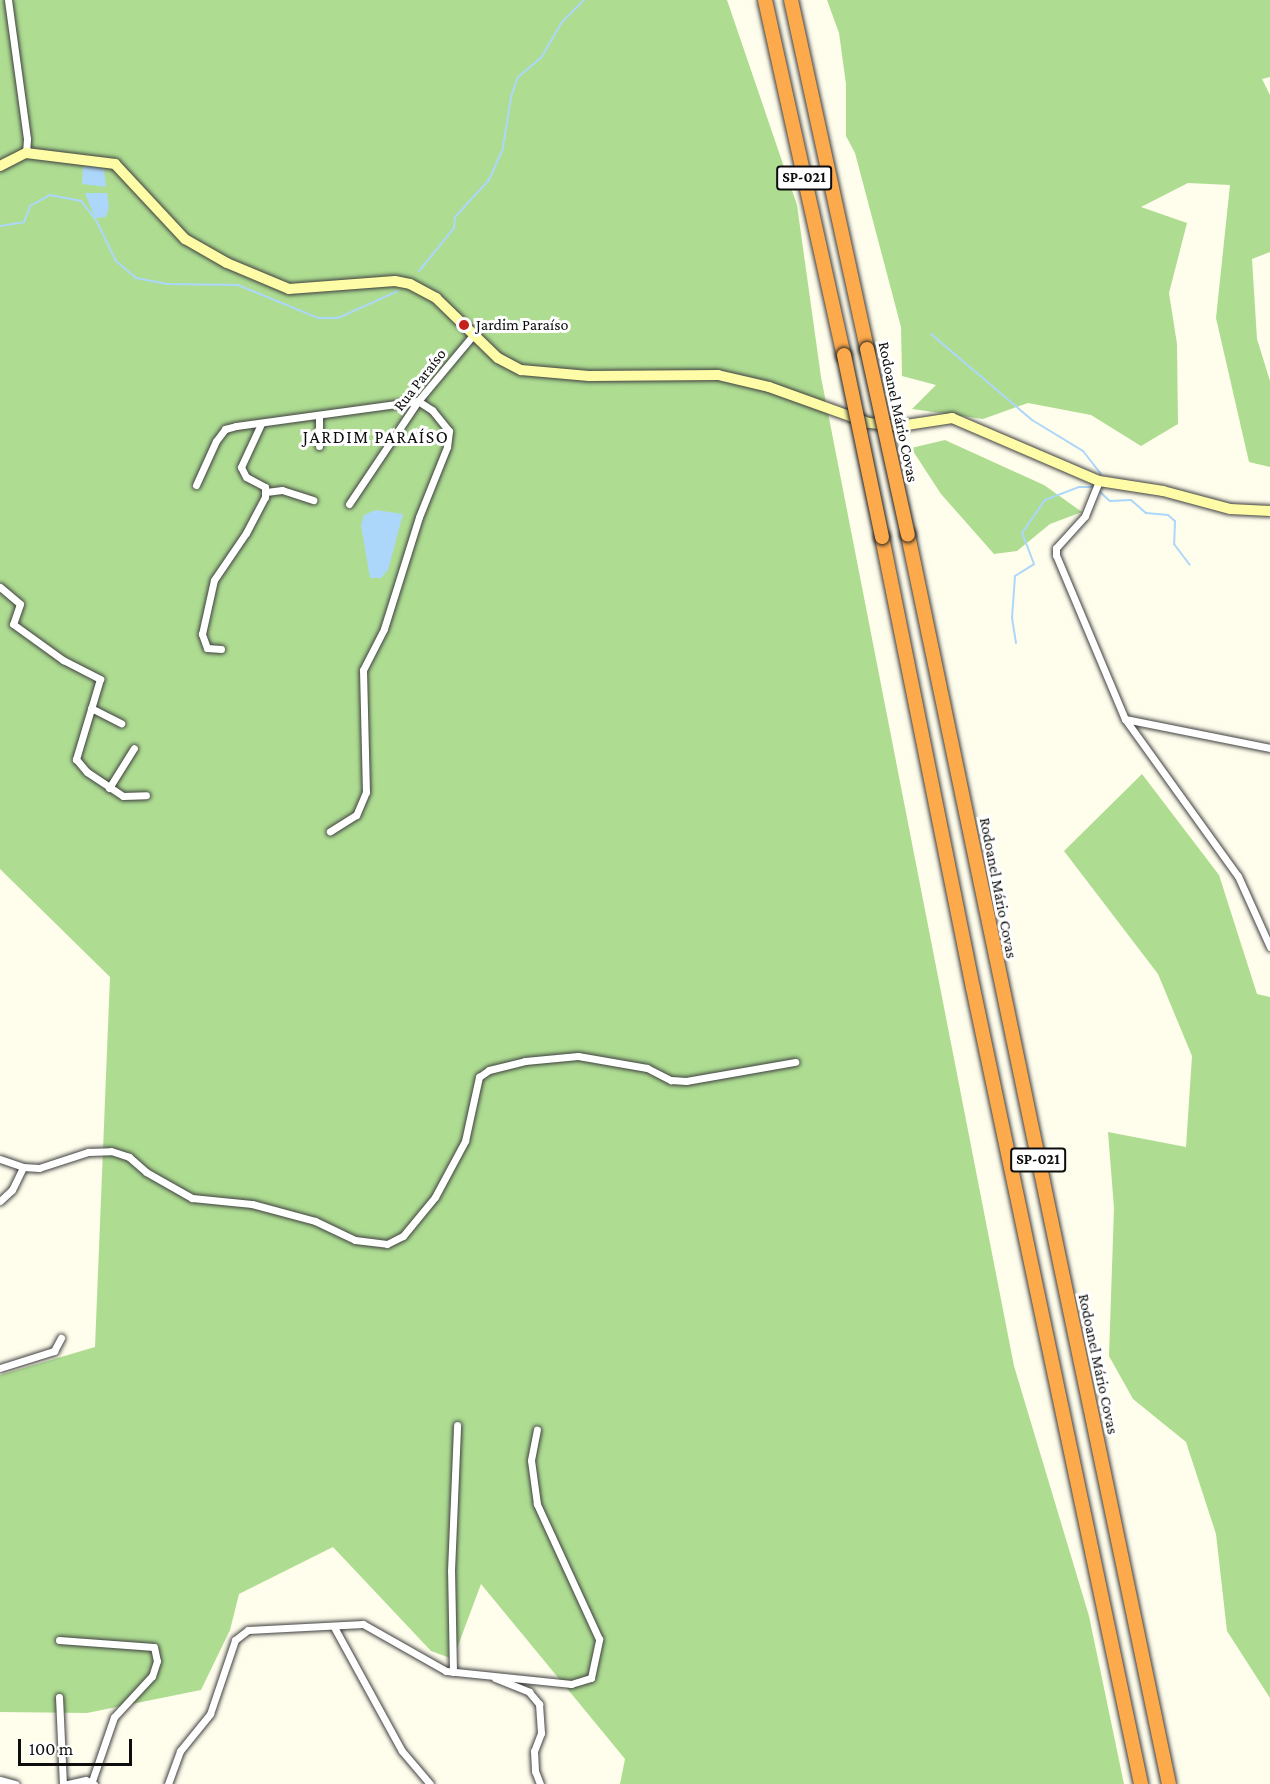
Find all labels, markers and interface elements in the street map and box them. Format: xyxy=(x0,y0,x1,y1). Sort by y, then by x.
road number: SP-021 xyxy=(776,166,832,190)
place label: Jardim Paraíso xyxy=(476,315,568,335)
marker: Jardim Paraíso xyxy=(457,318,471,332)
street label: Rodoanel Mário Covas xyxy=(874,340,922,484)
street label: Rua Paraíso xyxy=(390,345,450,415)
district label: JARDIM PARAÍSO xyxy=(303,426,449,448)
street label: Rodoanel Mário Covas xyxy=(975,816,1021,960)
road number: SP-021 xyxy=(1010,1148,1066,1172)
street label: Rodoanel Mário Covas xyxy=(1074,1292,1122,1436)
scale bar xyxy=(21,1727,135,1765)
text: 100 m xyxy=(29,1739,73,1759)

